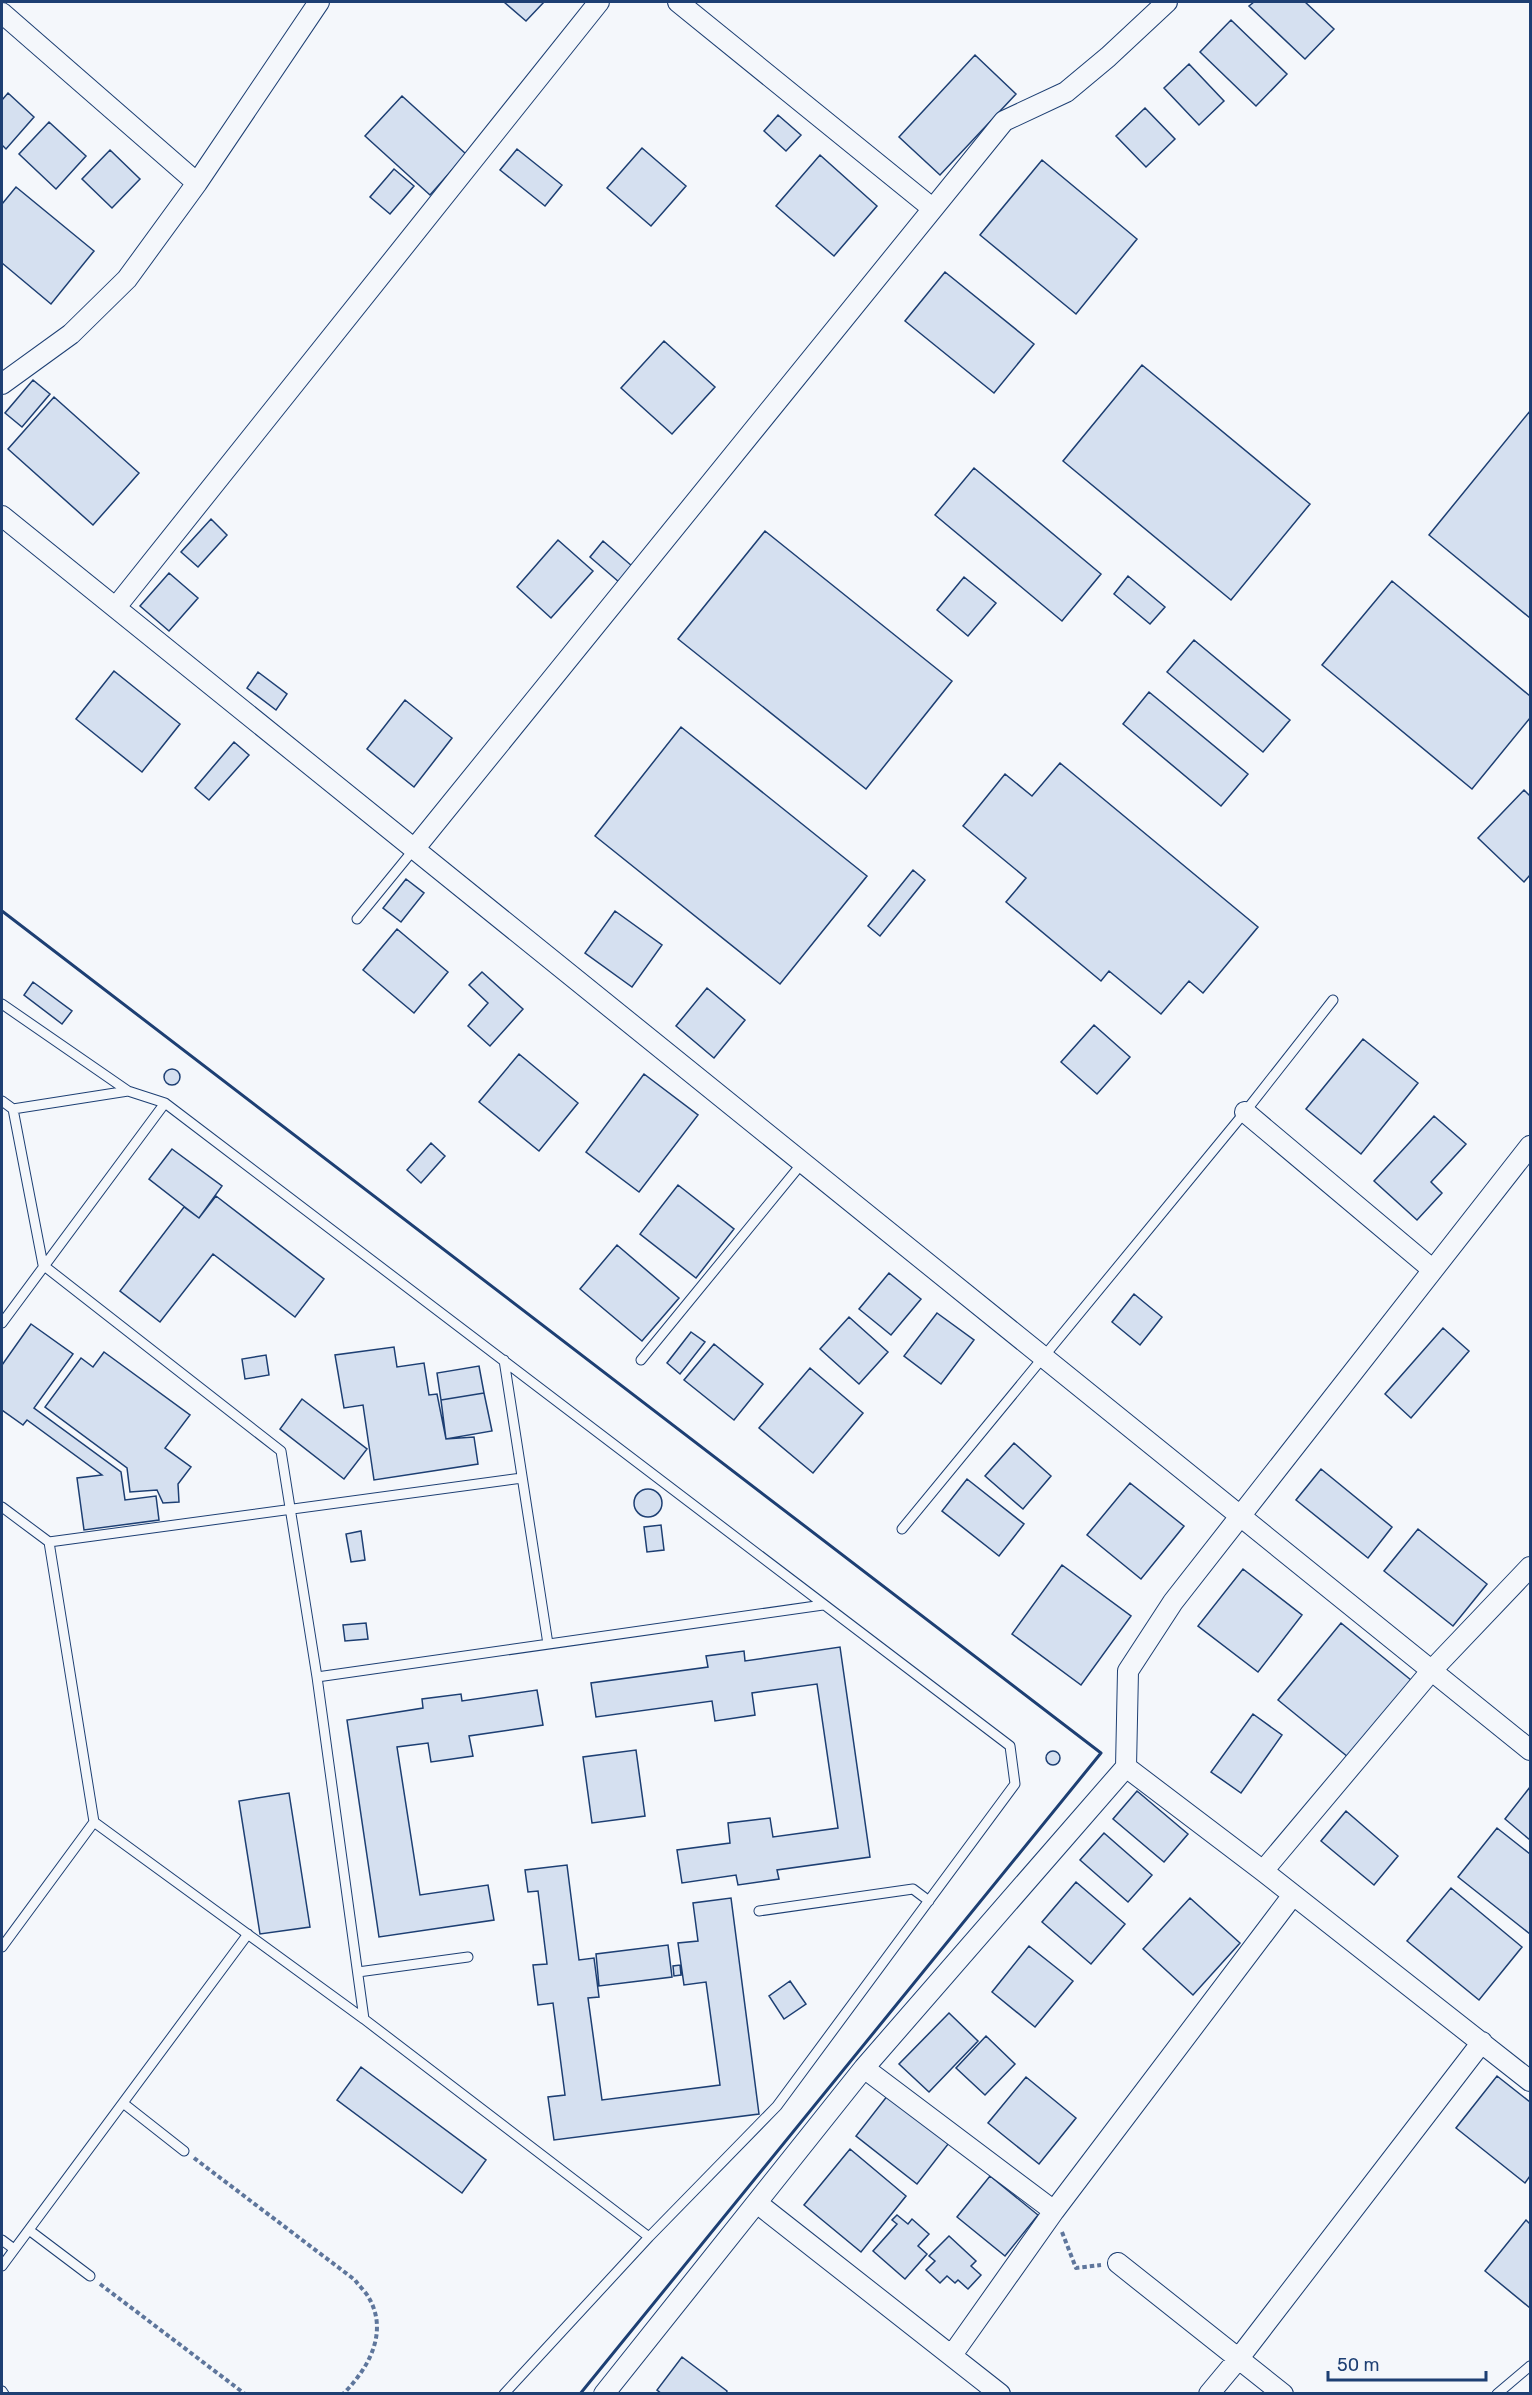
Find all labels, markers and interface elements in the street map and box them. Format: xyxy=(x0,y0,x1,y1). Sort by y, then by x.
scale bar xyxy=(1328,2344,1486,2382)
text: 50 m xyxy=(1337,2354,1380,2376)

